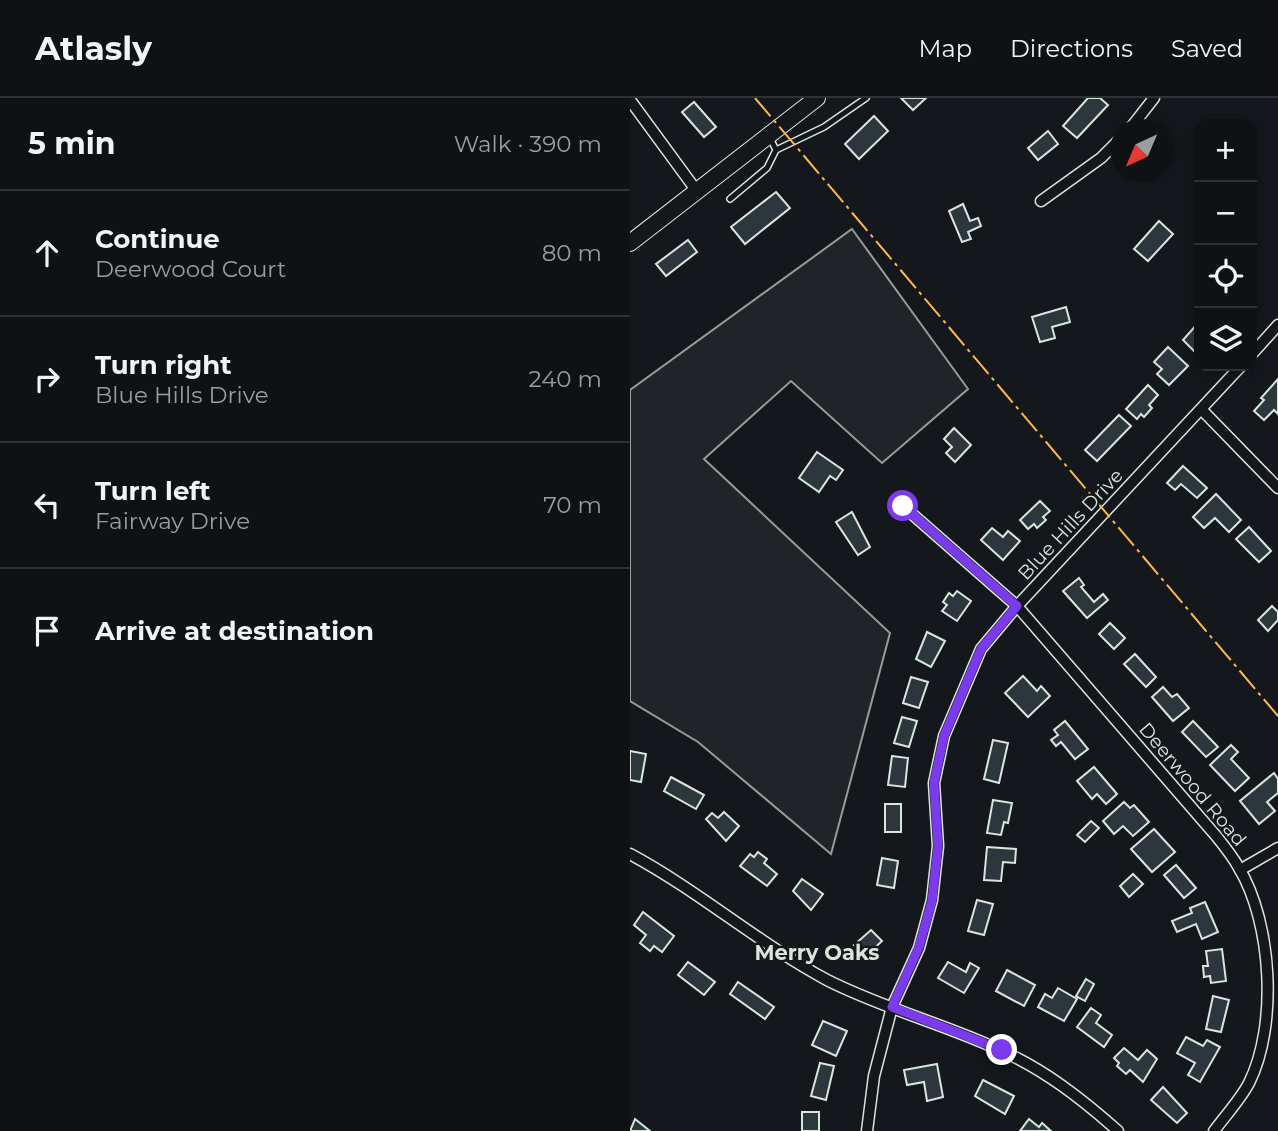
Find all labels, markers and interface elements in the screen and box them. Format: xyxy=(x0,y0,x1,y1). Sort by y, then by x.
text: Atlasly xyxy=(35,28,152,68)
text: Map xyxy=(919,34,972,63)
text: Directions xyxy=(1010,34,1133,63)
text: Saved xyxy=(1171,34,1243,63)
north arrow xyxy=(1110,119,1173,182)
map controls xyxy=(1194,119,1257,371)
button: + xyxy=(1194,119,1257,182)
text: 5 min xyxy=(28,125,116,162)
text: Walk · 390 m xyxy=(454,130,602,158)
button: − xyxy=(1194,182,1257,245)
text: Continue xyxy=(95,223,220,255)
icon: ahead xyxy=(28,234,66,272)
text: 80 m xyxy=(542,239,602,267)
button: locate xyxy=(1194,245,1257,308)
text: Deerwood Court xyxy=(95,255,286,283)
button: layers xyxy=(1194,308,1257,371)
text: Turn right xyxy=(95,349,231,381)
icon: right xyxy=(28,360,66,398)
text: 240 m xyxy=(529,365,602,393)
text: Blue Hills Drive xyxy=(95,381,269,409)
street label: Blue Hills Drive xyxy=(1013,464,1128,585)
text: Turn left xyxy=(95,475,211,507)
icon: left xyxy=(28,486,66,524)
route start xyxy=(887,490,918,521)
text: 70 m xyxy=(543,491,602,519)
text: Fairway Drive xyxy=(95,507,250,535)
icon: arrive xyxy=(28,612,66,650)
text: Arrive at destination xyxy=(95,615,374,647)
street label: Deerwood Road xyxy=(1134,718,1251,851)
district label: Merry Oaks xyxy=(754,940,880,965)
route end xyxy=(986,1034,1017,1065)

